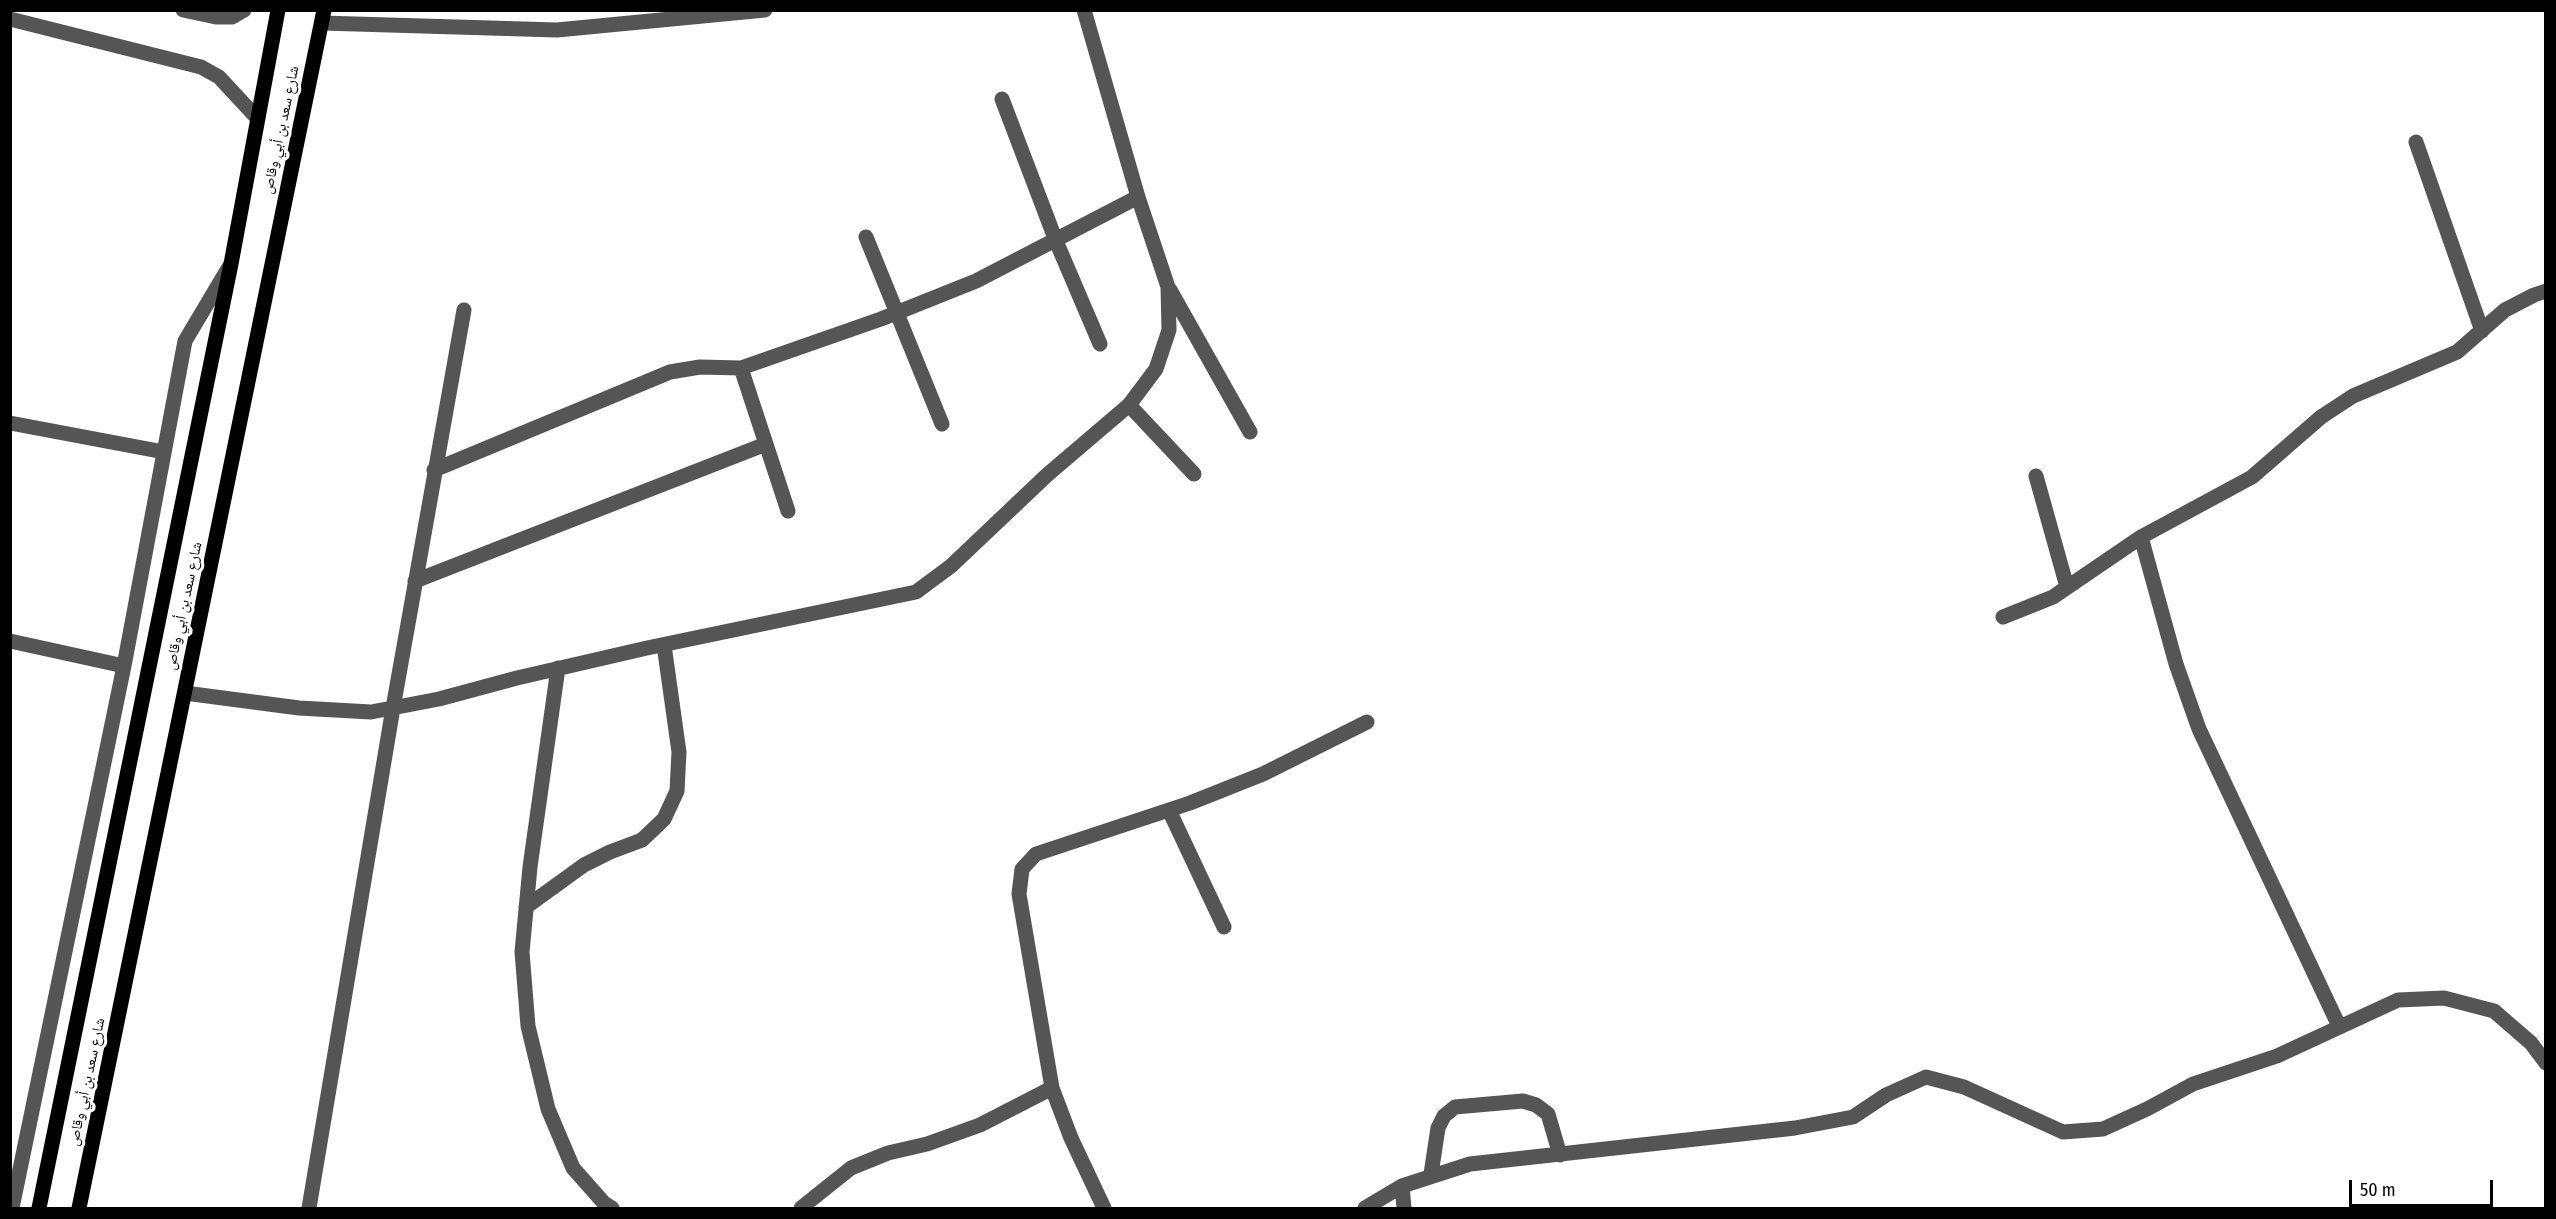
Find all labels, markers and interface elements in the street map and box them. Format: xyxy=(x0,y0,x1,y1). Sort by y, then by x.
street label: شارع سعد بن أبي وقاص xyxy=(259,64,303,196)
street label: شارع سعد بن أبي وقاص xyxy=(162,540,206,672)
street label: شارع سعد بن أبي وقاص xyxy=(65,1016,109,1148)
scale bar xyxy=(2352,1168,2496,1206)
text: 50 m xyxy=(2360,1179,2396,1201)

